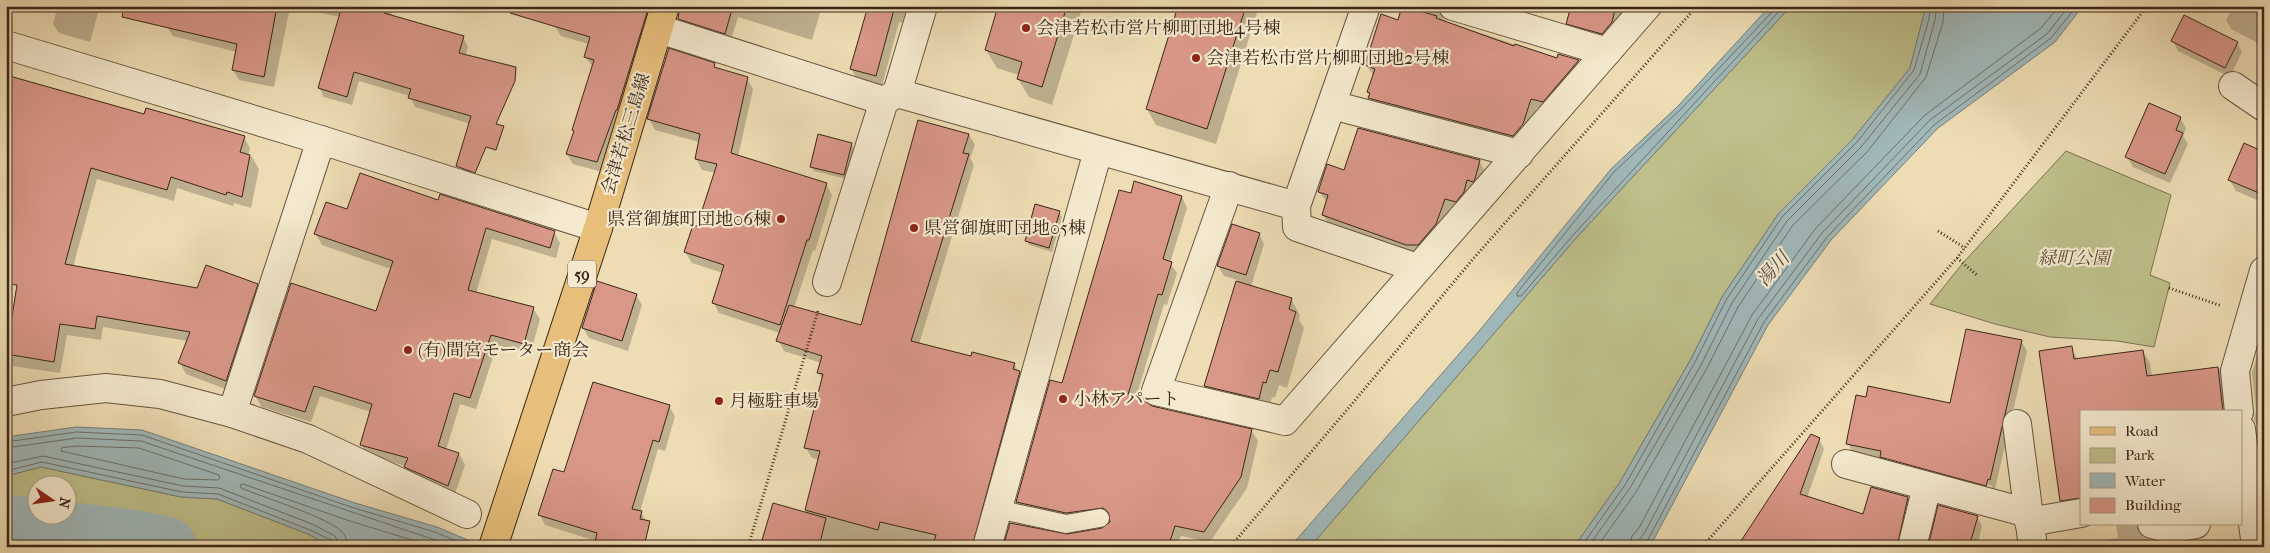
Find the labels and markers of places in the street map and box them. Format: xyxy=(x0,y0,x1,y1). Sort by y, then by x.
place label: 会津若松市営片柳町団地4号棟 xyxy=(1036,18,1281,39)
marker: 会津若松市営片柳町団地4号棟 xyxy=(1020,22,1032,34)
place label: 会津若松市営片柳町団地2号棟 xyxy=(1206,48,1449,69)
marker: 会津若松市営片柳町団地2号棟 xyxy=(1190,52,1202,64)
place label: 県営御旗町団地06棟 xyxy=(607,209,771,230)
marker: 県営御旗町団地06棟 xyxy=(775,213,787,225)
place label: 県営御旗町団地05棟 xyxy=(924,218,1086,239)
marker: 県営御旗町団地05棟 xyxy=(908,222,920,234)
place label: (有)間宮モーター商会 xyxy=(418,340,589,361)
marker: (有)間宮モーター商会 xyxy=(402,344,414,356)
place label: 小林アパート xyxy=(1073,389,1180,410)
place label: 月極駐車場 xyxy=(729,391,819,412)
marker: 小林アパート xyxy=(1057,393,1069,405)
marker: 月極駐車場 xyxy=(713,395,725,407)

